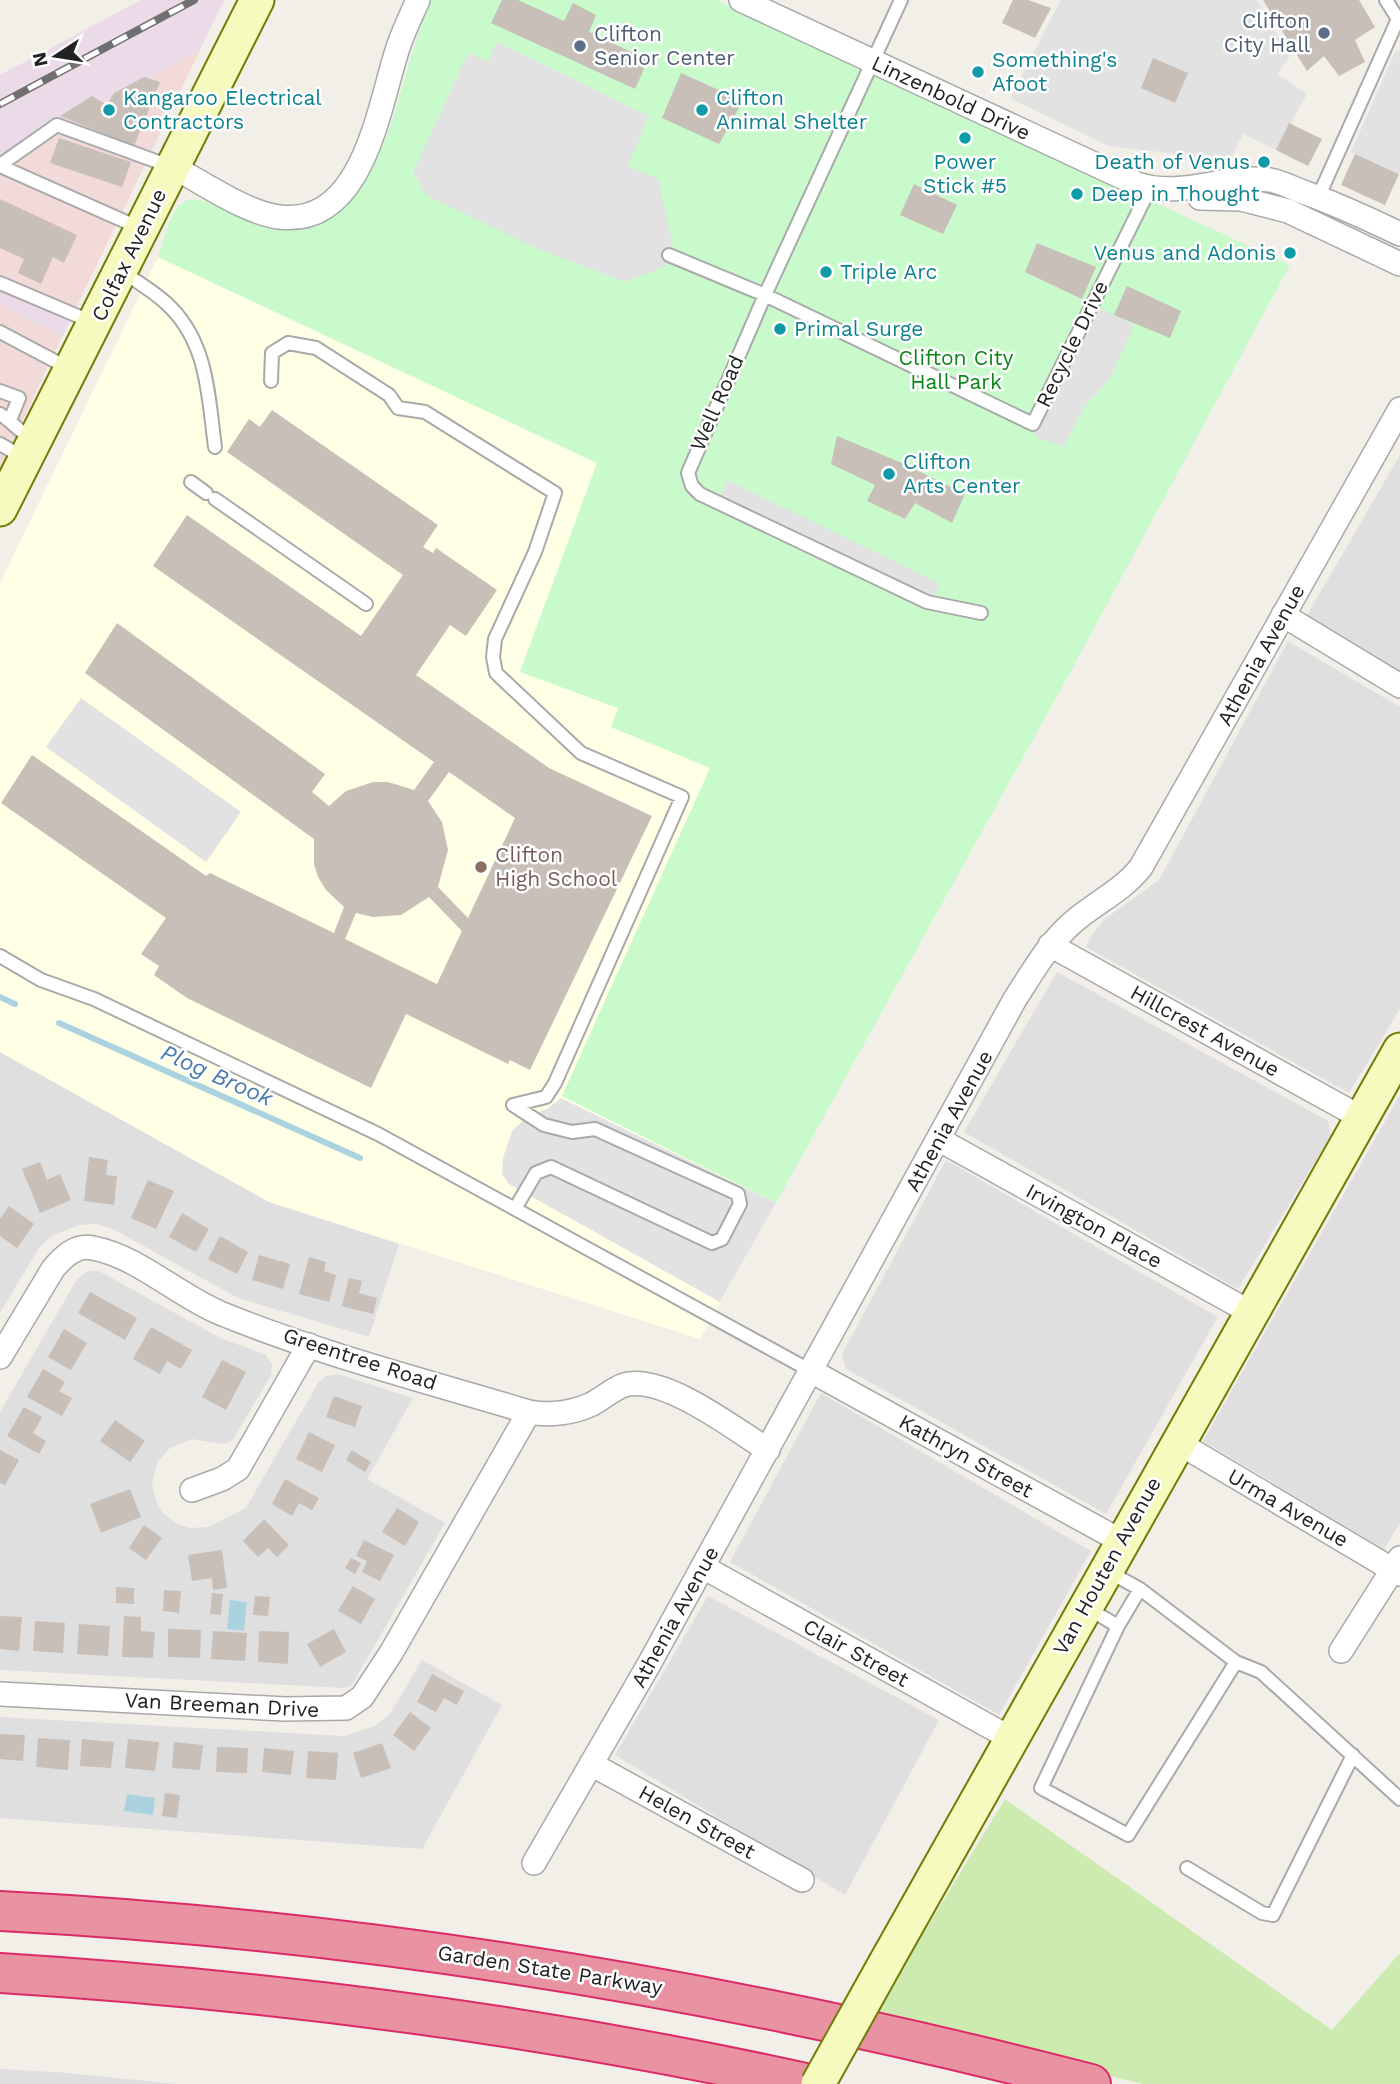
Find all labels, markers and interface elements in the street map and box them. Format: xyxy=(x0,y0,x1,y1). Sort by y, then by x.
place label: Clifton City Hall xyxy=(1224,8,1311,57)
north arrow xyxy=(21,21,91,91)
place label: Clifton Senior Center xyxy=(594,21,735,70)
marker: Clifton City Hall xyxy=(1316,25,1332,41)
marker: Clifton Senior Center xyxy=(572,38,588,54)
place label: Something's Afoot xyxy=(992,47,1117,96)
text: N xyxy=(27,50,53,69)
street label: Linzenbold Drive xyxy=(868,50,1034,145)
marker: Something's Afoot xyxy=(970,64,986,80)
place label: Kangaroo Electrical Contractors xyxy=(123,85,322,134)
place label: Clifton Animal Shelter xyxy=(716,85,868,134)
marker: Kangaroo Electrical Contractors xyxy=(101,102,117,118)
marker: Clifton Animal Shelter xyxy=(694,102,710,118)
marker: Power Stick #5 xyxy=(957,130,973,146)
place label: Power Stick #5 xyxy=(923,149,1007,198)
place label: Death of Venus xyxy=(1094,149,1250,174)
marker: Death of Venus xyxy=(1256,154,1272,170)
place label: Deep in Thought xyxy=(1091,181,1260,206)
street label: Colfax Avenue xyxy=(86,184,171,325)
marker: Deep in Thought xyxy=(1069,186,1085,202)
place label: Venus and Adonis xyxy=(1094,240,1276,265)
marker: Venus and Adonis xyxy=(1282,245,1298,261)
place label: Triple Arc xyxy=(840,259,937,284)
marker: Triple Arc xyxy=(818,264,834,280)
street label: Recycle Drive xyxy=(1030,276,1113,411)
place label: Primal Surge xyxy=(794,316,923,341)
marker: Primal Surge xyxy=(772,321,788,337)
park label: Clifton City Hall Park xyxy=(899,345,1014,394)
street label: Well Road xyxy=(684,351,749,455)
place label: Clifton Arts Center xyxy=(903,449,1021,498)
marker: Clifton Arts Center xyxy=(881,466,897,482)
street label: Athenia Avenue xyxy=(1211,580,1310,730)
place label: Clifton High School xyxy=(495,842,618,891)
marker: Clifton High School xyxy=(473,859,489,875)
street label: Hillcrest Avenue xyxy=(1126,979,1284,1082)
water label: Plog Brook xyxy=(157,1039,278,1113)
street label: Athenia Avenue xyxy=(899,1046,998,1196)
street label: Irvington Place xyxy=(1022,1178,1167,1273)
street label: Greentree Road xyxy=(280,1322,440,1395)
street label: Kathryn Street xyxy=(895,1408,1038,1503)
street label: Urma Avenue xyxy=(1223,1463,1353,1552)
street label: Van Houten Avenue xyxy=(1047,1472,1166,1659)
street label: Athenia Avenue xyxy=(625,1542,724,1692)
street label: Clair Street xyxy=(799,1613,914,1692)
street label: Van Breeman Drive xyxy=(124,1687,320,1722)
street label: Helen Street xyxy=(635,1779,760,1864)
street label: Garden State Parkway xyxy=(436,1939,664,2000)

